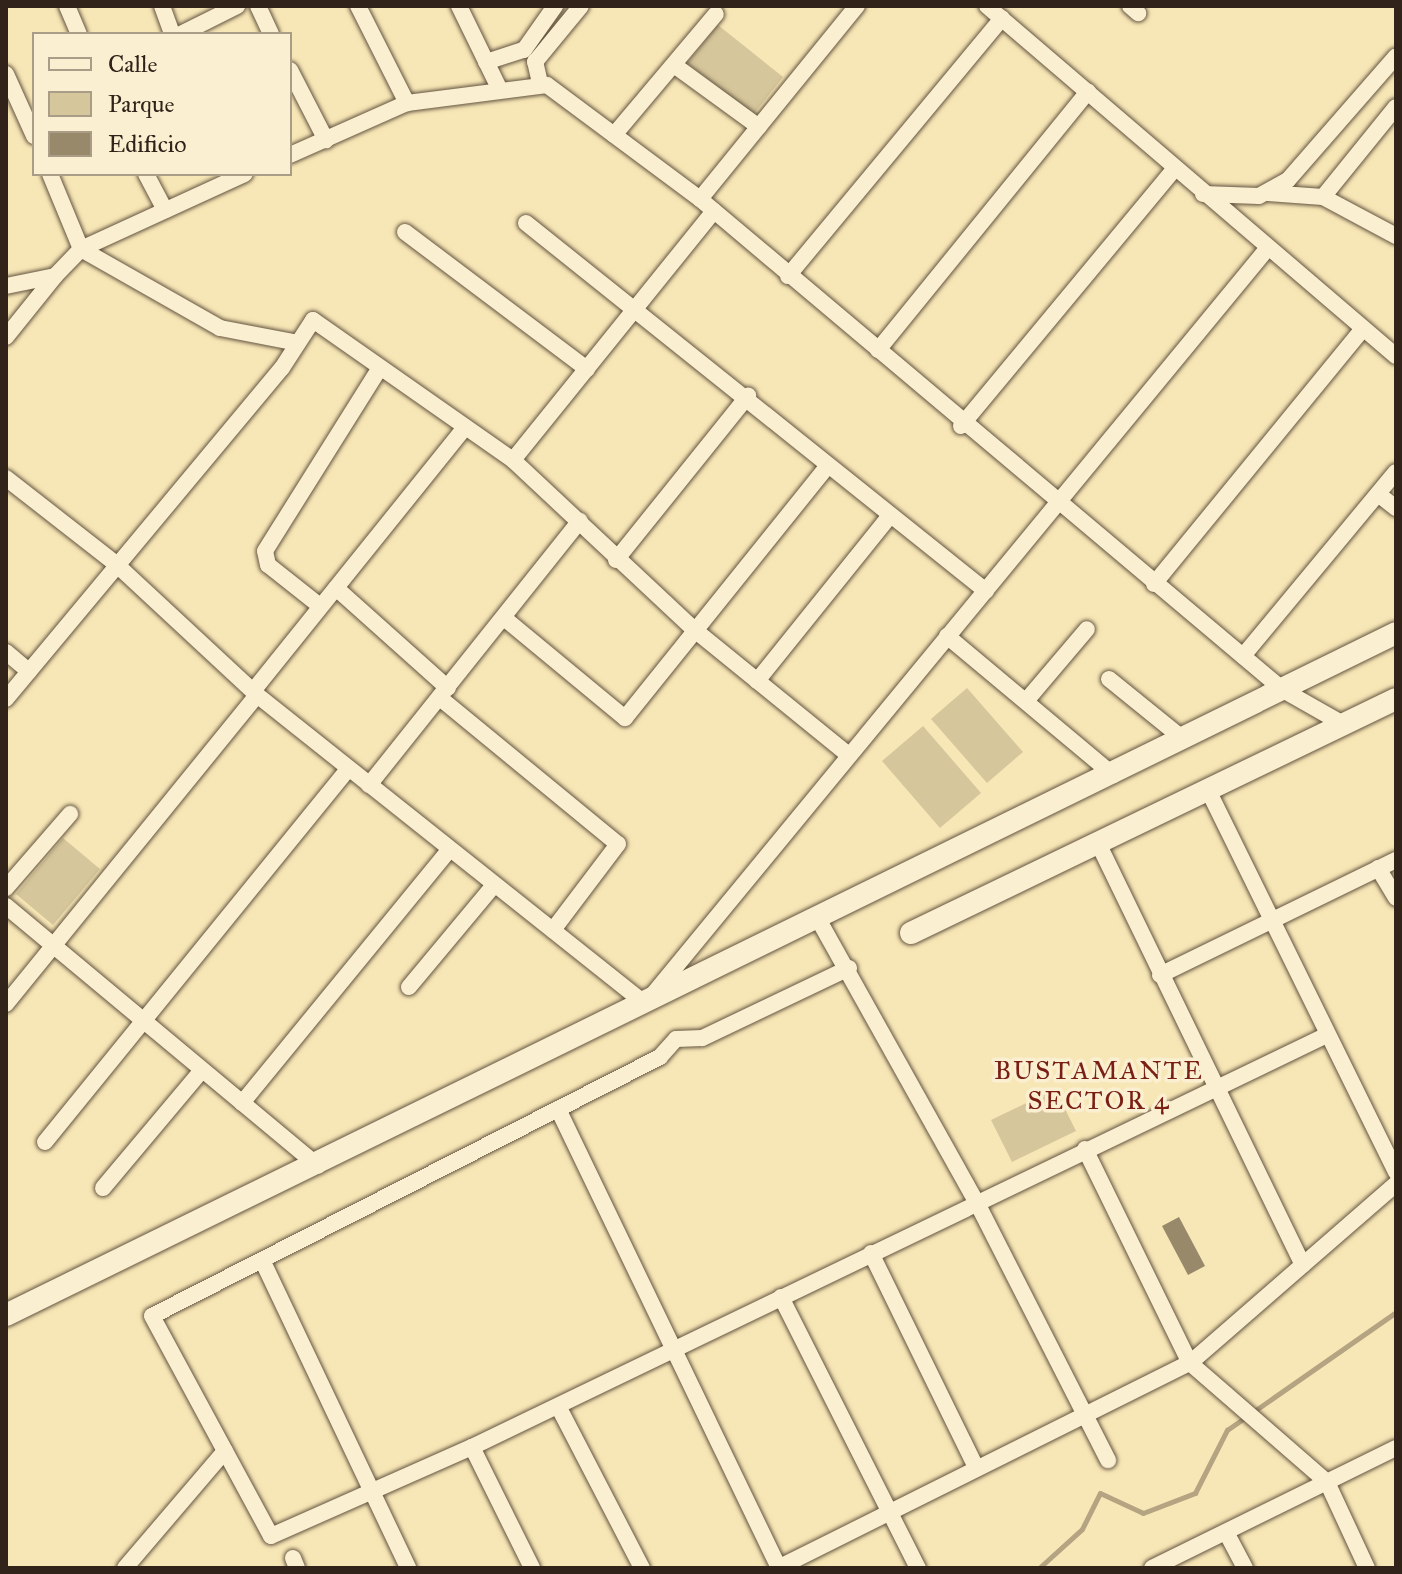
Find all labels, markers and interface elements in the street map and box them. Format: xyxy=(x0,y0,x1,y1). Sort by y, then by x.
legend xyxy=(32,32,292,176)
text: Calle xyxy=(108,49,157,79)
text: Parque xyxy=(108,89,175,119)
text: Edificio xyxy=(108,129,187,159)
district label: BUSTAMANTE SECTOR 4 xyxy=(994,1055,1204,1116)

